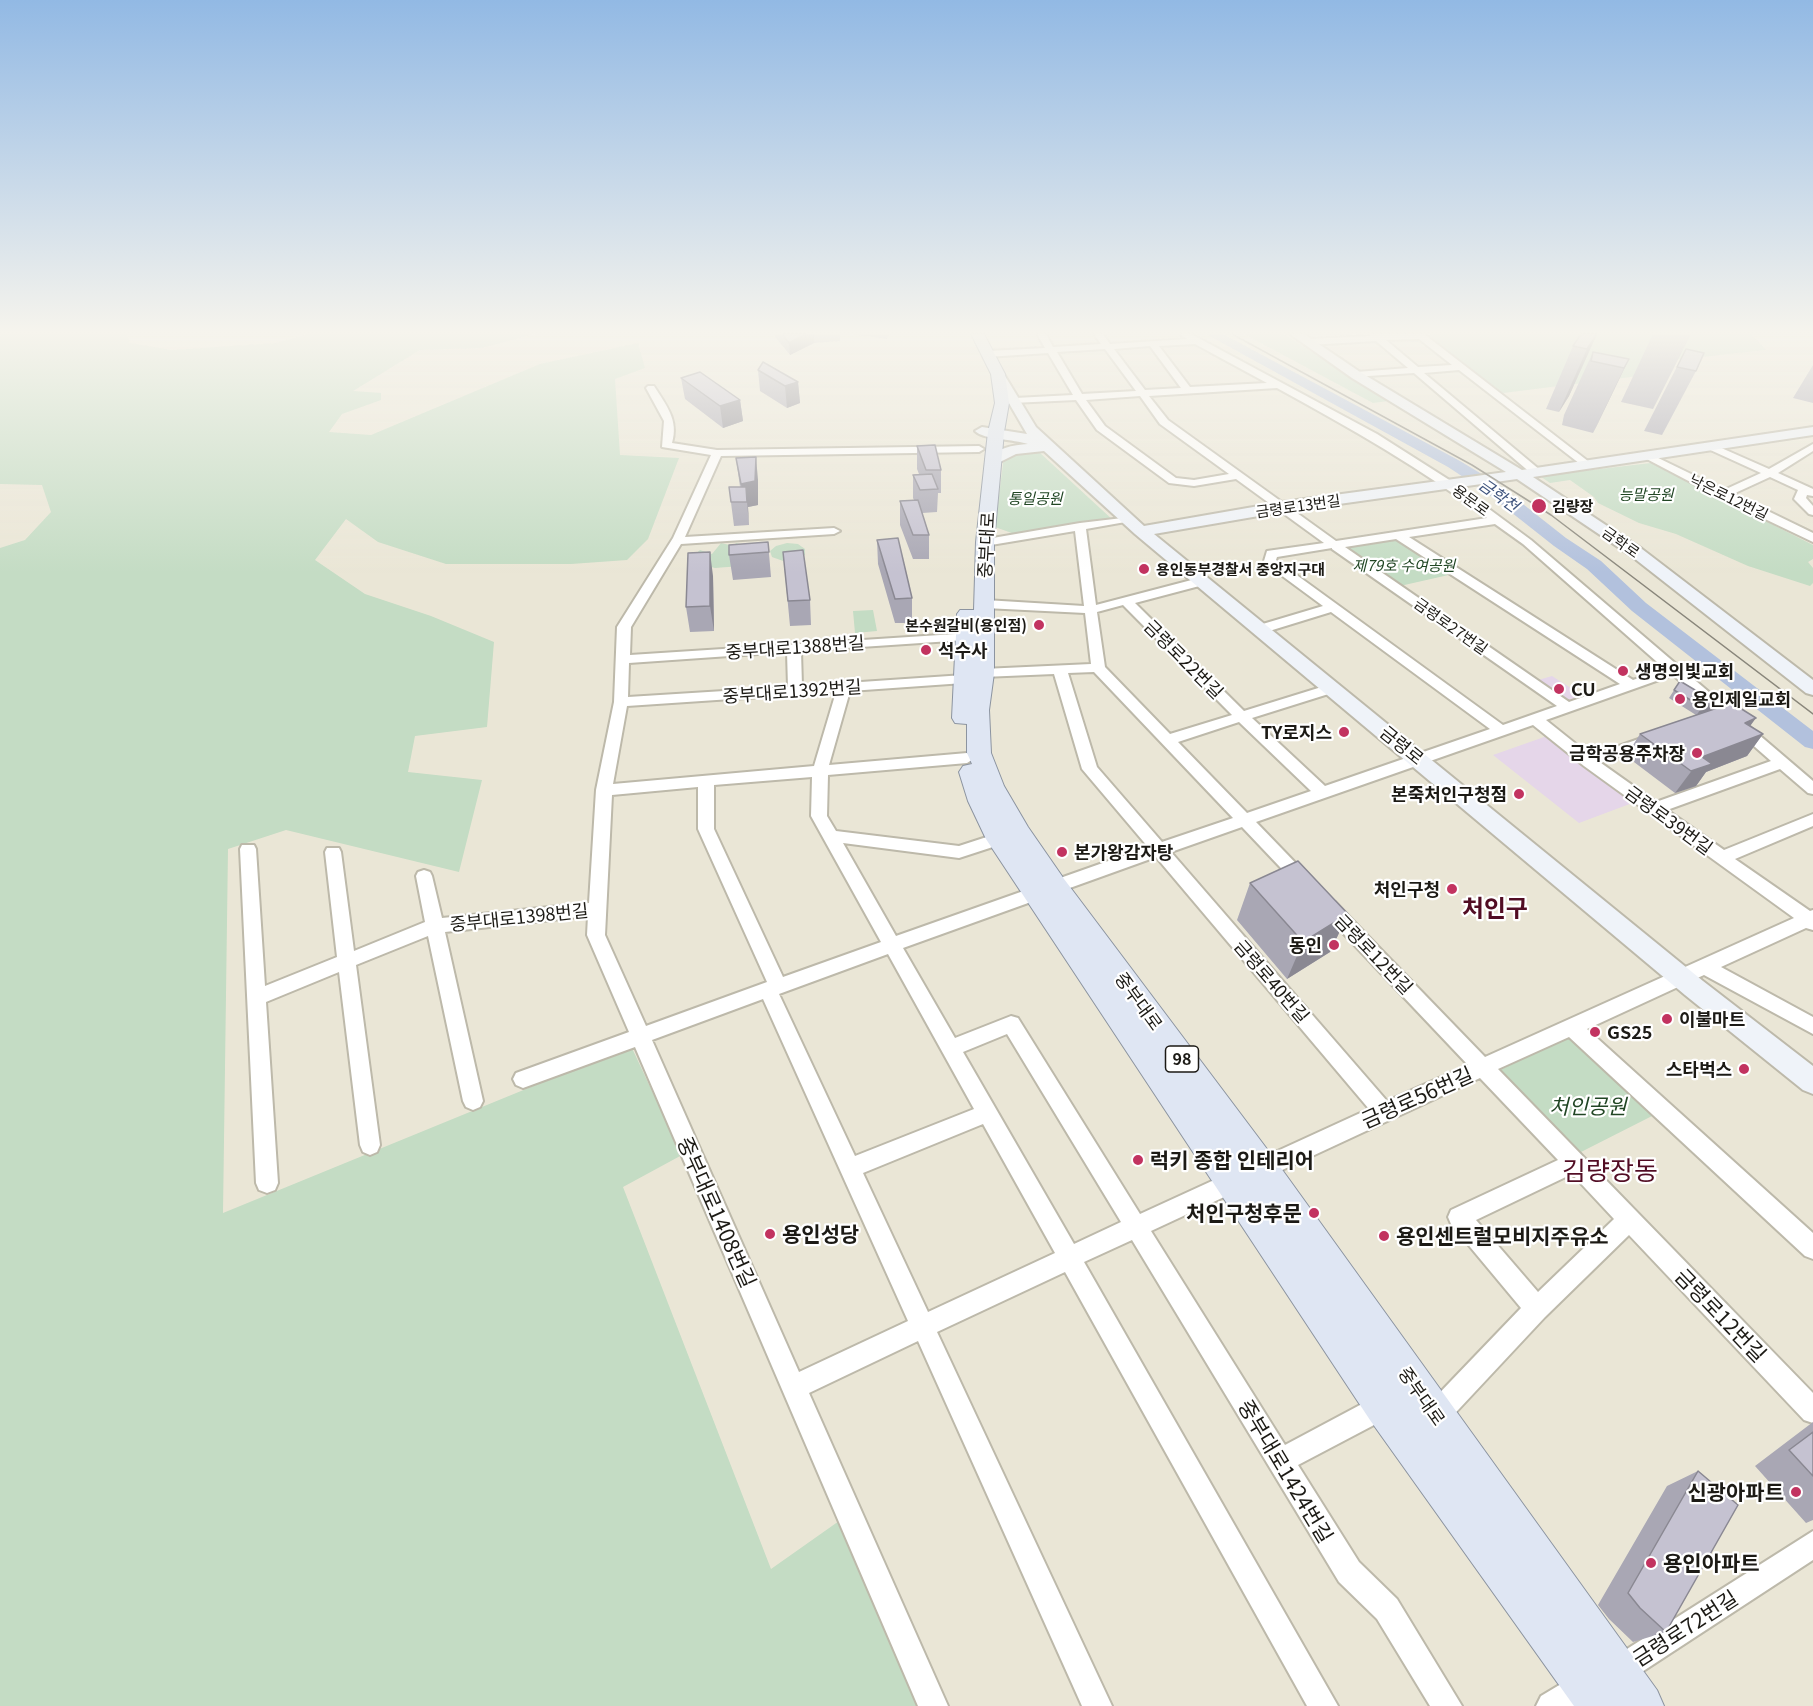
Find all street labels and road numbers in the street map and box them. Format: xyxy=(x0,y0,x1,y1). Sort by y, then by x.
street label: 낙은로12번길 xyxy=(1687,470,1771,524)
street label: 용문로 xyxy=(1449,481,1493,519)
street label: 금령로13번길 xyxy=(1254,491,1342,521)
street label: 중부대로 xyxy=(973,511,999,579)
street label: 금학로 xyxy=(1599,523,1643,561)
street label: 금령로27번길 xyxy=(1411,594,1491,658)
street label: 금령로22번길 xyxy=(1140,615,1228,703)
street label: 중부대로1388번길 xyxy=(725,631,865,663)
street label: 중부대로1392번길 xyxy=(722,675,862,707)
street label: 금령로 xyxy=(1376,721,1428,769)
street label: 금령로39번길 xyxy=(1621,781,1717,859)
street label: 중부대로1398번길 xyxy=(449,899,589,935)
street label: 금령로12번길 xyxy=(1331,910,1417,998)
street label: 금령로40번길 xyxy=(1230,935,1314,1027)
street label: 중부대로 xyxy=(1111,968,1167,1034)
road number: 98 xyxy=(1166,1046,1198,1072)
street label: 금령로56번길 xyxy=(1357,1061,1477,1133)
street label: 중부대로1408번길 xyxy=(672,1133,762,1291)
street label: 금령로12번길 xyxy=(1670,1263,1772,1367)
street label: 중부대로 xyxy=(1394,1363,1450,1429)
street label: 중부대로1424번길 xyxy=(1233,1395,1339,1547)
street label: 금령로72번길 xyxy=(1628,1585,1742,1671)

